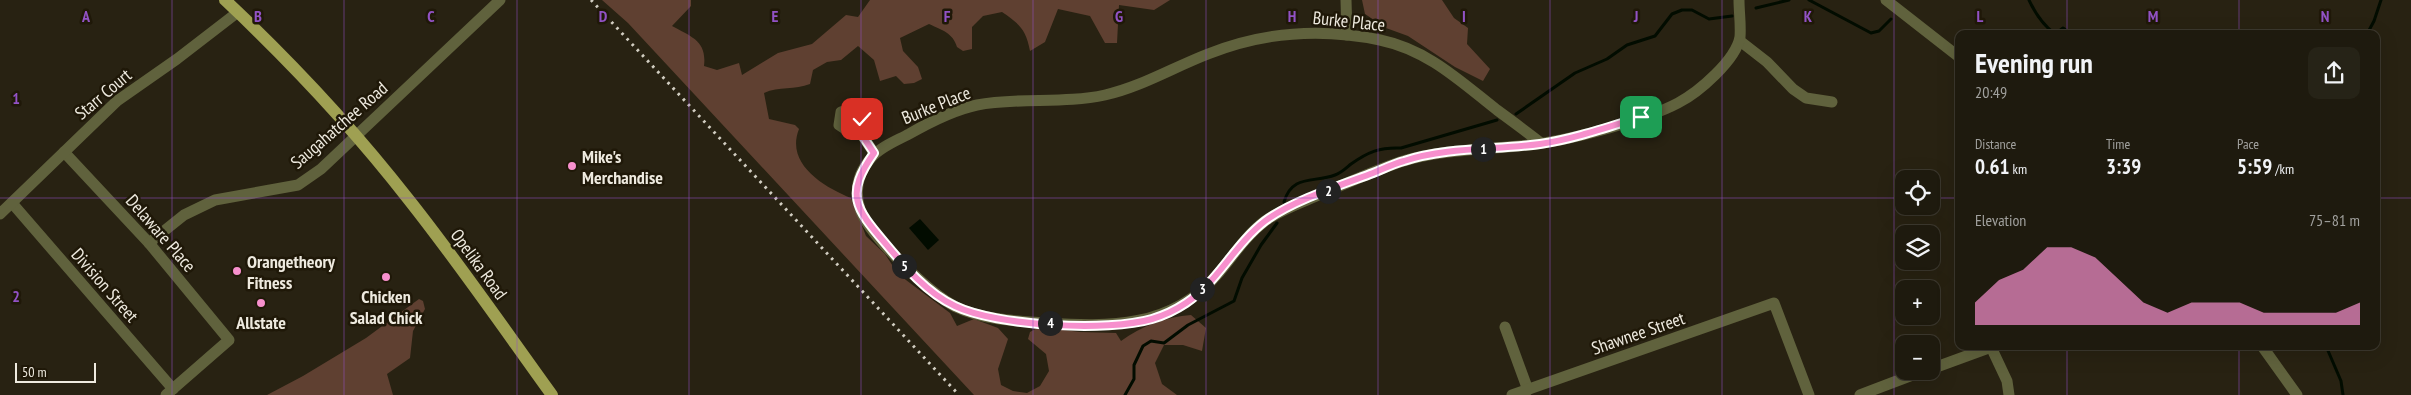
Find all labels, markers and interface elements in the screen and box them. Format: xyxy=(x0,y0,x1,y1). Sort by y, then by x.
text: A xyxy=(81,6,91,26)
text: B xyxy=(254,6,262,26)
text: C xyxy=(427,6,435,26)
text: D xyxy=(599,6,608,26)
text: E xyxy=(772,6,779,26)
text: F xyxy=(944,6,951,26)
text: G xyxy=(1115,6,1123,26)
text: H xyxy=(1288,6,1296,26)
street label: Burke Place xyxy=(1312,6,1386,36)
text: I xyxy=(1462,6,1466,26)
text: J xyxy=(1633,6,1638,26)
text: K xyxy=(1804,6,1813,26)
text: L xyxy=(1977,6,1984,26)
text: M xyxy=(2148,6,2158,26)
text: N xyxy=(2321,6,2329,26)
text: Evening run xyxy=(1975,44,2093,81)
button: share xyxy=(2308,47,2360,99)
street label: Starr Court xyxy=(70,64,136,124)
street label: Saugahatchee Road xyxy=(286,77,392,173)
street label: Burke Place xyxy=(898,81,974,129)
text: 20:49 xyxy=(1975,82,2007,102)
text: 1 xyxy=(12,88,20,108)
pin xyxy=(1620,96,1662,138)
pin xyxy=(841,98,883,140)
icon: arrive xyxy=(1627,103,1655,131)
icon: check xyxy=(848,105,876,133)
text: Distance xyxy=(1975,135,2016,153)
text: Time xyxy=(2106,135,2130,153)
text: Pace xyxy=(2237,135,2259,153)
pin: 1 xyxy=(1470,136,1496,162)
text: 1 xyxy=(1480,140,1487,158)
place label: Mike's Merchandise xyxy=(582,145,663,189)
text: 0.61 xyxy=(1975,153,2010,180)
text: 3:39 xyxy=(2106,153,2141,180)
text: 5:59 xyxy=(2237,153,2272,180)
marker: Mike's Merchandise xyxy=(566,160,578,172)
text: km xyxy=(2010,160,2027,178)
text: /km xyxy=(2272,160,2294,178)
map controls xyxy=(1895,170,1940,380)
button: locate xyxy=(1895,170,1940,215)
pin: 2 xyxy=(1316,178,1340,204)
text: 2 xyxy=(1325,182,1332,200)
street label: Delaware Place xyxy=(121,189,201,277)
text: Elevation xyxy=(1975,210,2026,230)
text: 75–81 m xyxy=(2309,210,2360,230)
street label: Opelika Road xyxy=(446,224,512,304)
button: layers xyxy=(1895,225,1940,270)
street label: Division Street xyxy=(66,243,144,327)
place label: Orangetheory Fitness xyxy=(247,250,336,294)
pin: 5 xyxy=(892,254,916,278)
text: 5 xyxy=(901,257,908,275)
marker: Orangetheory Fitness xyxy=(231,265,243,277)
marker: Chicken Salad Chick xyxy=(380,271,392,283)
pin: 3 xyxy=(1190,276,1214,302)
text: 3 xyxy=(1199,280,1206,298)
button: + xyxy=(1895,280,1940,325)
place label: Chicken Salad Chick xyxy=(350,285,423,329)
text: 2 xyxy=(12,286,20,306)
marker: Allstate xyxy=(255,297,267,309)
street label: Shawnee Street xyxy=(1588,306,1688,360)
pin: 4 xyxy=(1038,310,1062,336)
place label: Allstate xyxy=(235,311,286,334)
text: 4 xyxy=(1047,314,1054,332)
button: − xyxy=(1895,335,1940,380)
scale bar xyxy=(15,360,96,383)
text: 50 m xyxy=(22,363,47,381)

